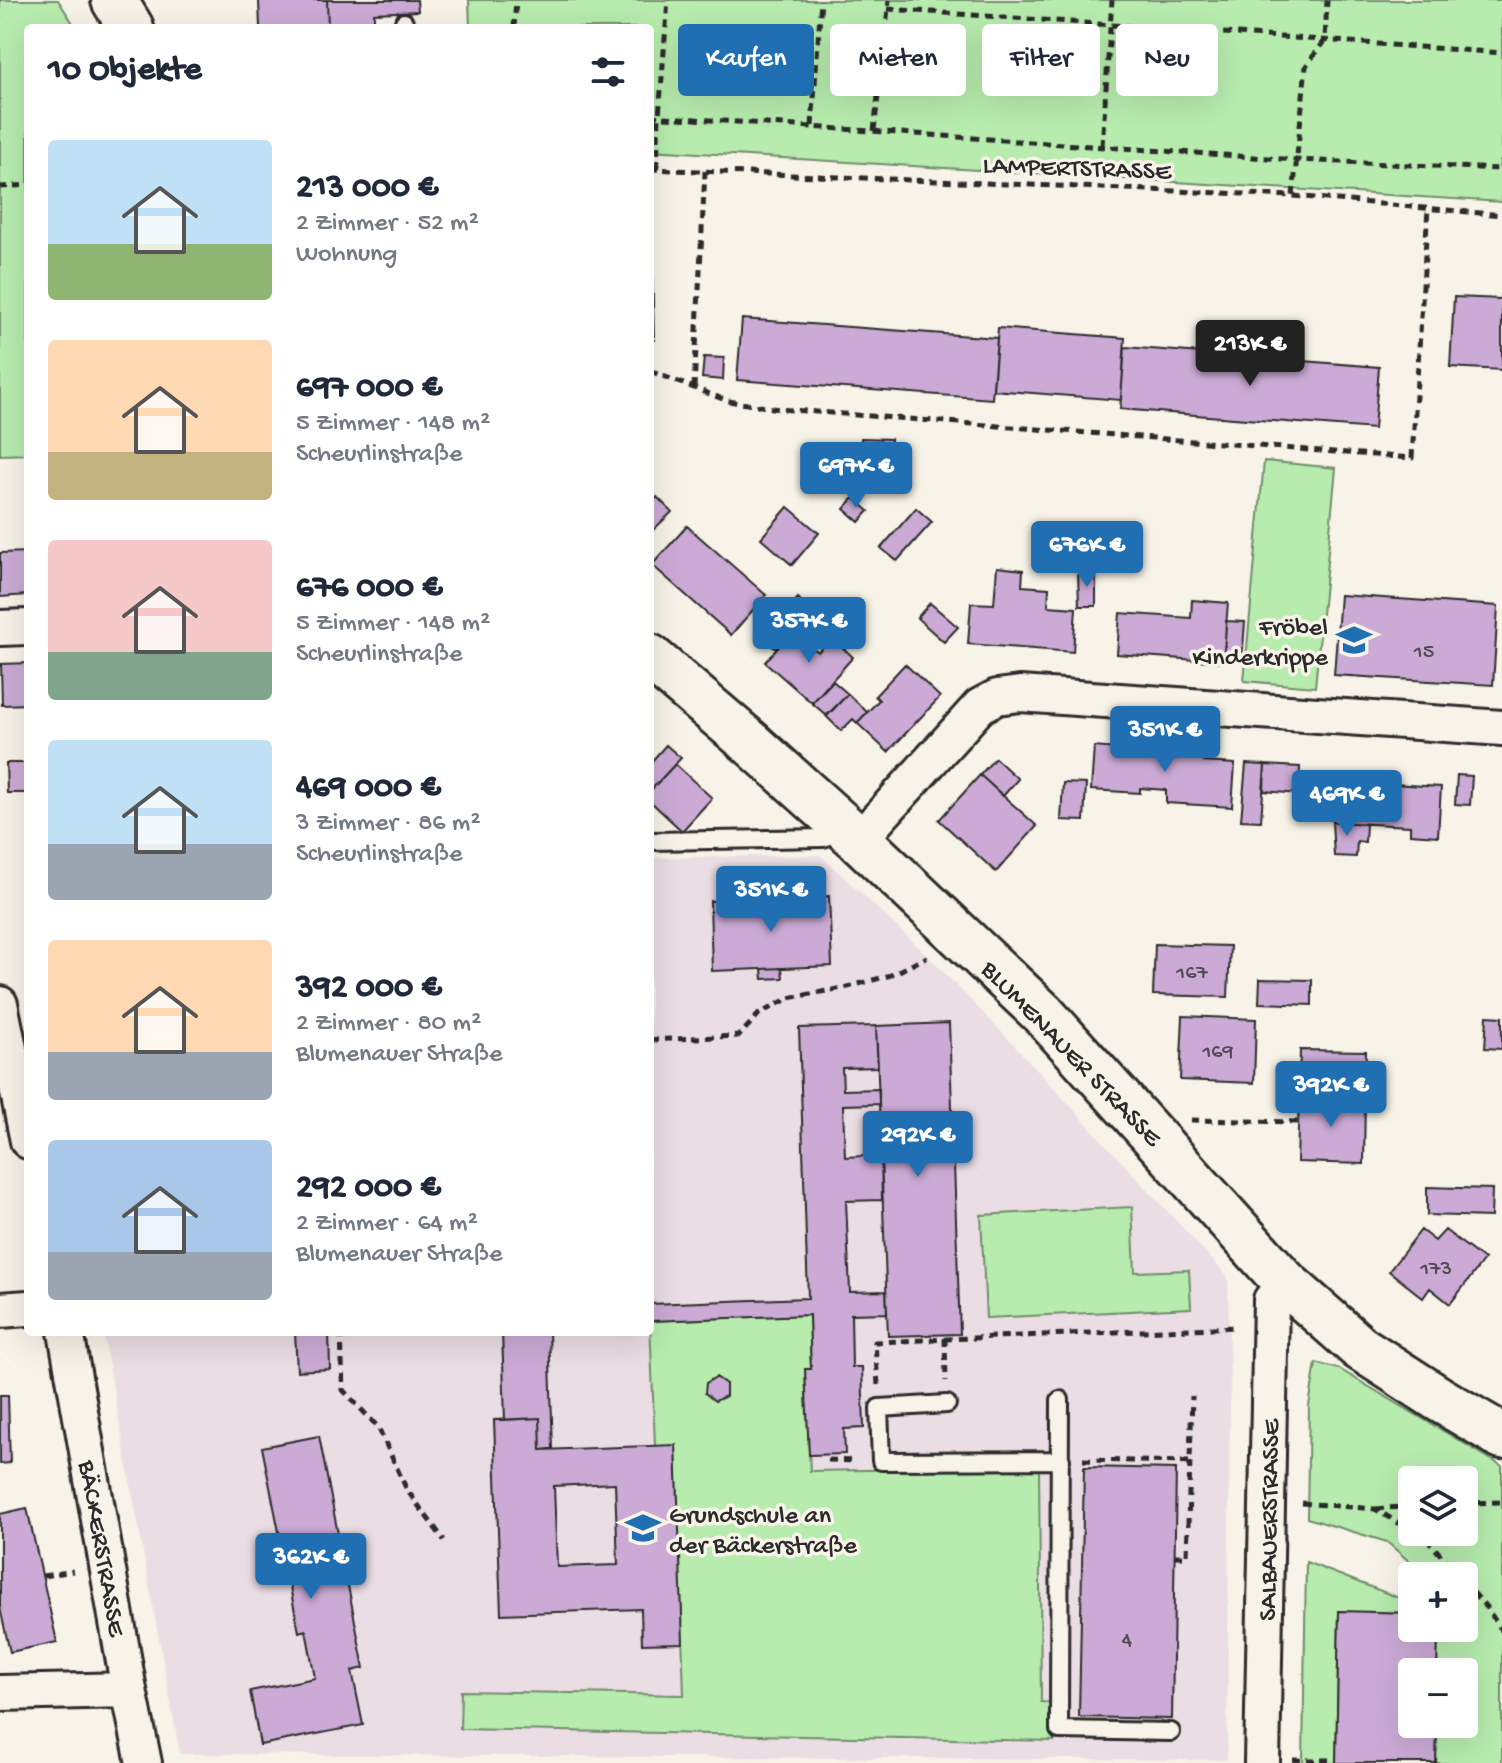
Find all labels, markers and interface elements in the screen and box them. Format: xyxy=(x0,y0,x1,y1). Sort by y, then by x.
chip: Kaufen xyxy=(678,24,814,96)
chip: Mieten xyxy=(830,24,966,96)
chip: Filter xyxy=(982,24,1100,96)
chip: Neu xyxy=(1116,24,1218,96)
icon: filters xyxy=(586,50,630,94)
text: 10 Objekte xyxy=(48,52,202,92)
street label: LAMPERTSTRASSE xyxy=(982,152,1172,189)
text: 213 000 € xyxy=(296,169,438,209)
icon: home xyxy=(112,172,208,268)
text: 2 Zimmer · 52 m² xyxy=(296,209,479,240)
text: Wohnung xyxy=(296,240,397,271)
pin: 213K € xyxy=(1185,320,1315,388)
text: 213K € xyxy=(1214,330,1286,361)
text: 697 000 € xyxy=(296,369,442,409)
icon: home xyxy=(112,372,208,468)
text: 5 Zimmer · 148 m² xyxy=(296,409,490,440)
text: Scheurlinstraße xyxy=(296,440,462,471)
pin: 697K € xyxy=(791,442,921,510)
text: 697K € xyxy=(818,452,894,483)
pin: 676K € xyxy=(1022,521,1152,589)
text: 676K € xyxy=(1049,531,1125,562)
text: 676 000 € xyxy=(296,569,442,609)
icon: home xyxy=(112,572,208,668)
pin: 357K € xyxy=(744,597,874,665)
text: 357K € xyxy=(771,607,847,638)
text: 5 Zimmer · 148 m² xyxy=(296,609,490,640)
place label: Fröbel Kinderkrippe xyxy=(1192,614,1329,675)
school or university icon: Fröbel Kinderkrippe xyxy=(1335,621,1373,659)
text: Scheurlinstraße xyxy=(296,640,462,671)
house number: 15 xyxy=(1413,640,1434,666)
pin: 351K € xyxy=(1100,706,1230,774)
text: 351K € xyxy=(1128,716,1202,747)
text: 469 000 € xyxy=(296,769,441,809)
pin: 469K € xyxy=(1282,770,1412,838)
icon: home xyxy=(112,772,208,868)
text: 469K € xyxy=(1310,780,1384,811)
text: 3 Zimmer · 86 m² xyxy=(296,809,480,840)
text: Scheurlinstraße xyxy=(296,840,462,871)
pin: 351K € xyxy=(706,866,836,934)
text: 351K € xyxy=(734,876,808,907)
street label: BLUMENAUER STRASSE xyxy=(972,955,1167,1155)
house number: 167 xyxy=(1175,961,1208,987)
text: 392 000 € xyxy=(296,969,442,1009)
icon: home xyxy=(112,972,208,1068)
text: 2 Zimmer · 80 m² xyxy=(296,1009,481,1040)
text: Blumenauer Straße xyxy=(296,1040,502,1071)
house number: 169 xyxy=(1201,1040,1234,1066)
pin: 392K € xyxy=(1266,1061,1396,1129)
text: 392K € xyxy=(1293,1071,1369,1102)
pin: 292K € xyxy=(853,1111,983,1179)
text: 292K € xyxy=(881,1121,955,1152)
text: 292 000 € xyxy=(296,1169,441,1209)
icon: home xyxy=(112,1172,208,1268)
text: 2 Zimmer · 64 m² xyxy=(296,1209,478,1240)
text: Blumenauer Straße xyxy=(296,1240,502,1271)
house number: 173 xyxy=(1419,1257,1452,1283)
street label: SALBAUERSTRASSE xyxy=(1254,1418,1289,1621)
street label: BÄCKERSTRASSE xyxy=(69,1457,130,1640)
map controls xyxy=(1398,1466,1478,1738)
button: layers xyxy=(1398,1466,1478,1546)
place label: Grundschule an der Bäckerstraße xyxy=(669,1502,857,1563)
school or university icon: Grundschule an der Bäckerstraße xyxy=(624,1509,662,1547)
pin: 362K € xyxy=(246,1533,376,1601)
text: 362K € xyxy=(273,1543,349,1574)
button: + xyxy=(1398,1562,1478,1642)
house number: 4 xyxy=(1122,1628,1133,1654)
button: − xyxy=(1398,1658,1478,1738)

